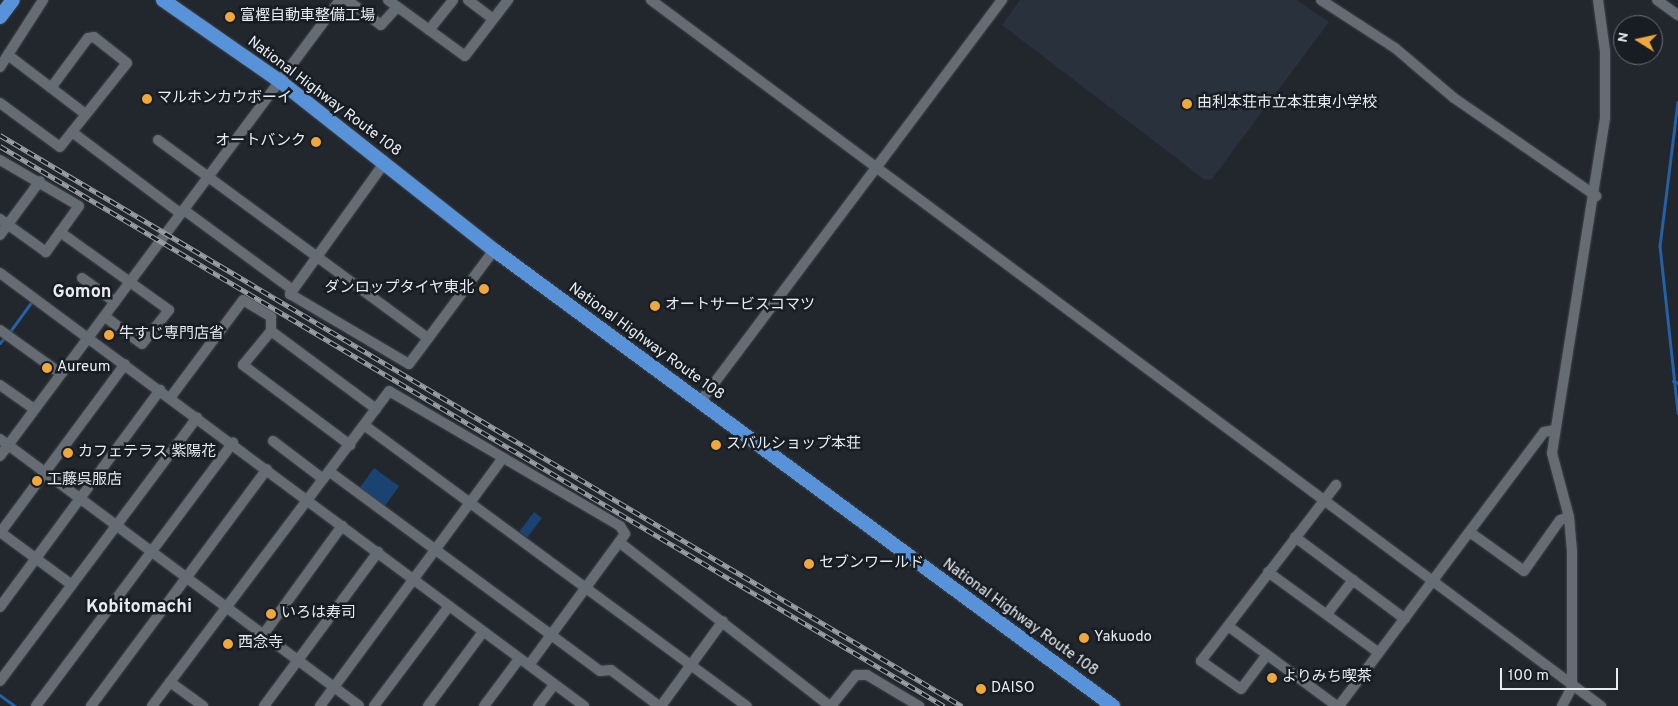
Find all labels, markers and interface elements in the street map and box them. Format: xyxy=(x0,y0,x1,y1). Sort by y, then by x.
place label: 富樫自動車整備工場 xyxy=(240,8,375,26)
marker: 富樫自動車整備工場 xyxy=(224,11,236,23)
north arrow xyxy=(1613,15,1663,65)
text: N xyxy=(1614,31,1633,44)
street label: National Highway Route 108 xyxy=(243,33,405,161)
place label: マルホンカウボーイ xyxy=(157,90,292,108)
marker: マルホンカウボーイ xyxy=(141,93,153,105)
place label: 由利本荘市立本荘東小学校 xyxy=(1197,95,1377,113)
marker: 由利本荘市立本荘東小学校 xyxy=(1181,98,1193,110)
place label: オートバンク xyxy=(216,133,306,151)
marker: オートバンク xyxy=(310,136,322,148)
street label: National Highway Route 108 xyxy=(565,279,727,405)
place label: ダンロップタイヤ東北 xyxy=(324,280,474,298)
district label: Gomon xyxy=(53,282,111,304)
marker: ダンロップタイヤ東北 xyxy=(478,283,490,295)
place label: オートサービスコマツ xyxy=(665,297,815,315)
marker: オートサービスコマツ xyxy=(649,300,661,312)
place label: 牛すじ専門店省 xyxy=(119,326,224,344)
marker: 牛すじ専門店省 xyxy=(103,329,115,341)
place label: Aureum xyxy=(57,359,110,377)
marker: Aureum xyxy=(41,362,53,374)
place label: スバルショップ本荘 xyxy=(726,436,861,454)
marker: スバルショップ本荘 xyxy=(710,439,722,451)
place label: カフェテラス 紫陽花 xyxy=(78,444,217,462)
marker: カフェテラス 紫陽花 xyxy=(62,447,74,459)
place label: 工藤呉服店 xyxy=(47,472,122,490)
marker: 工藤呉服店 xyxy=(31,475,43,487)
place label: セブンワールド xyxy=(819,555,924,573)
street label: National Highway Route 108 xyxy=(939,555,1101,681)
marker: セブンワールド xyxy=(803,558,815,570)
district label: Kobitomachi xyxy=(86,597,192,619)
place label: いろは寿司 xyxy=(281,605,356,623)
marker: いろは寿司 xyxy=(265,608,277,620)
place label: Yakuodo xyxy=(1094,629,1152,647)
marker: Yakuodo xyxy=(1078,632,1090,644)
place label: 西念寺 xyxy=(238,635,283,653)
marker: 西念寺 xyxy=(222,638,234,650)
scale bar xyxy=(1503,658,1620,690)
text: 100 m xyxy=(1508,667,1549,686)
place label: よりみち喫茶 xyxy=(1282,669,1372,687)
marker: よりみち喫茶 xyxy=(1266,672,1278,684)
place label: DAISO xyxy=(991,680,1035,698)
marker: DAISO xyxy=(975,683,987,695)

